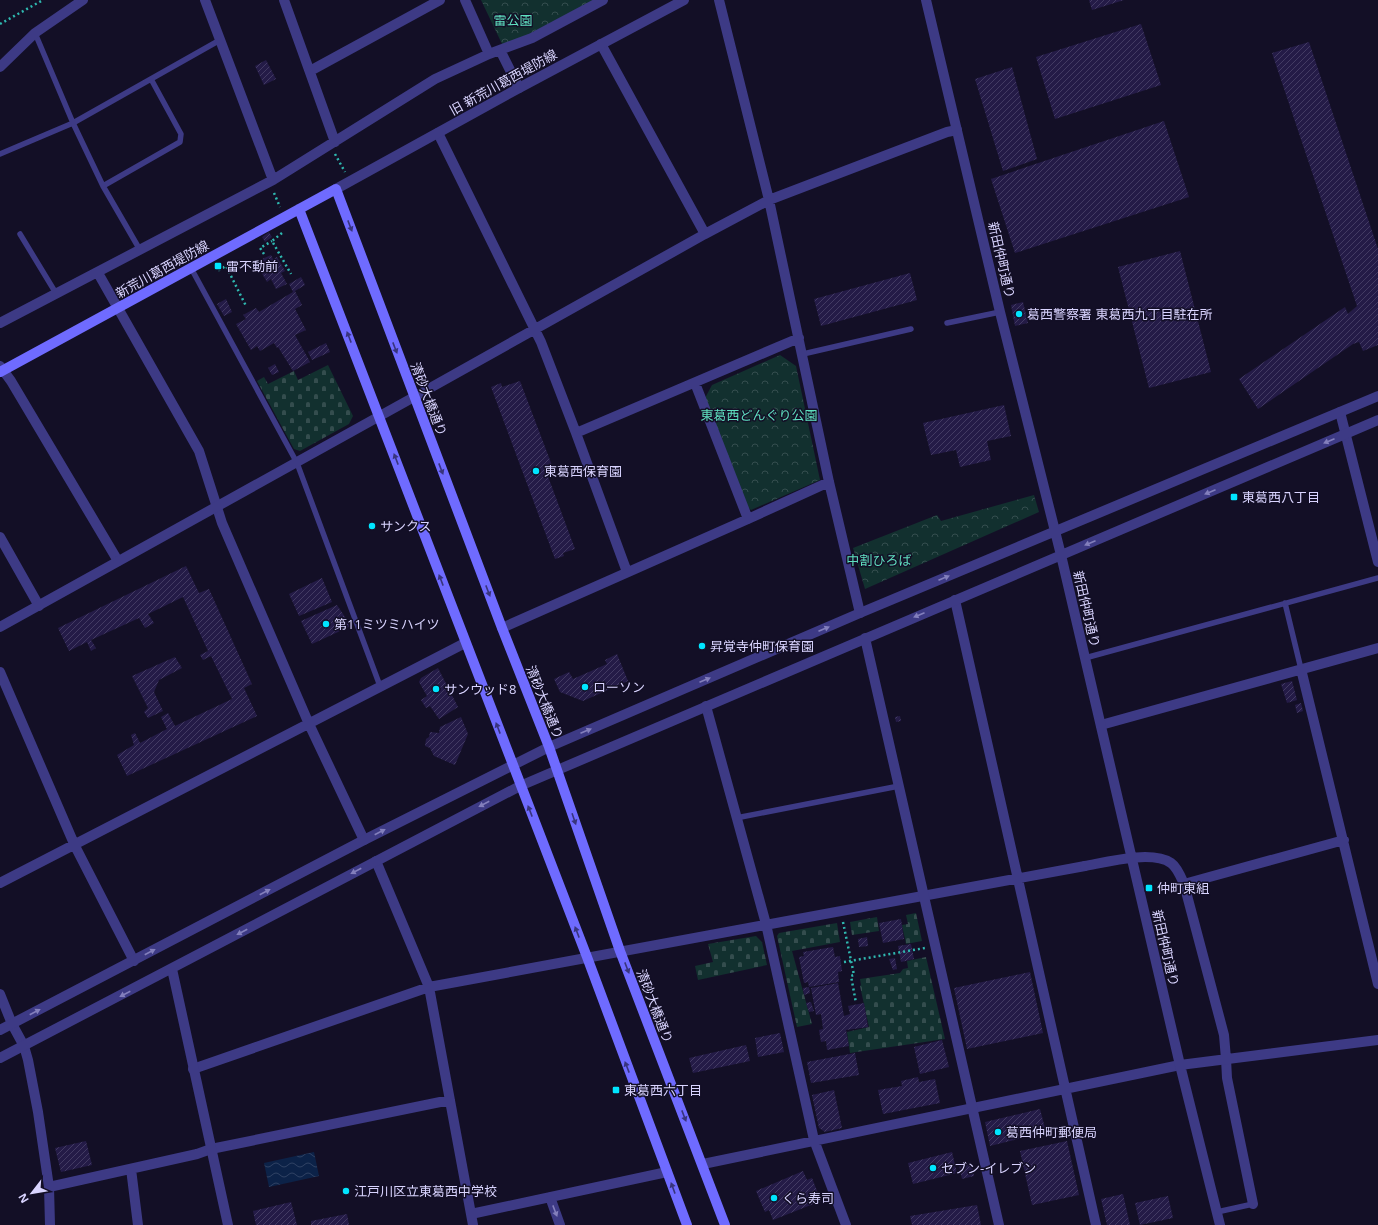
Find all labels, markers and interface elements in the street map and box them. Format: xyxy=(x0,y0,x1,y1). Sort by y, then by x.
park label: 雷公園 xyxy=(493,11,533,29)
street label: 旧 新荒川葛西堤防線 xyxy=(446,45,560,119)
one-way arrow xyxy=(347,220,353,232)
street label: 新田仲町通り xyxy=(984,220,1020,300)
street label: 新荒川葛西堤防線 xyxy=(112,236,212,302)
place label: 雷不動前 xyxy=(226,257,278,275)
marker: 雷不動前 xyxy=(213,261,223,271)
place label: 葛西警察署 東葛西九丁目駐在所 xyxy=(1027,305,1212,323)
marker: 葛西警察署 東葛西九丁目駐在所 xyxy=(1014,309,1024,319)
one-way arrow xyxy=(346,332,352,343)
one-way arrow xyxy=(393,342,399,354)
street label: 清砂大橋通り xyxy=(407,359,451,439)
park label: 東葛西どんぐり公園 xyxy=(700,406,818,424)
one-way arrow xyxy=(1324,438,1335,444)
one-way arrow xyxy=(392,452,398,464)
place label: 東葛西保育園 xyxy=(544,462,622,480)
one-way arrow xyxy=(439,464,445,476)
marker: 東葛西保育園 xyxy=(531,466,541,476)
place label: 東葛西八丁目 xyxy=(1242,488,1320,506)
one-way arrow xyxy=(1204,489,1215,495)
marker: 東葛西八丁目 xyxy=(1229,492,1239,502)
place label: サンクス xyxy=(380,517,432,535)
marker: サンクス xyxy=(367,521,377,531)
one-way arrow xyxy=(1085,540,1096,546)
park label: 中割ひろば xyxy=(846,551,912,569)
street label: 新田仲町通り xyxy=(1069,569,1105,649)
one-way arrow xyxy=(438,574,444,586)
one-way arrow xyxy=(939,575,950,581)
one-way arrow xyxy=(485,585,491,597)
one-way arrow xyxy=(912,613,924,619)
place label: 第11ミツミハイツ xyxy=(334,615,440,633)
marker: 第11ミツミハイツ xyxy=(321,619,331,629)
one-way arrow xyxy=(819,625,831,631)
place label: 昇覚寺仲町保育園 xyxy=(710,637,814,655)
marker: 昇覚寺仲町保育園 xyxy=(697,641,707,651)
street label: 清砂大橋通り xyxy=(522,662,568,742)
one-way arrow xyxy=(699,677,711,683)
place label: ローソン xyxy=(593,678,645,696)
place label: サンウッド8 xyxy=(444,680,516,698)
marker: ローソン xyxy=(580,682,590,692)
marker: サンウッド8 xyxy=(431,684,441,694)
one-way arrow xyxy=(494,721,500,733)
one-way arrow xyxy=(580,728,592,734)
one-way arrow xyxy=(478,801,490,808)
one-way arrow xyxy=(526,804,532,816)
one-way arrow xyxy=(572,814,578,826)
one-way arrow xyxy=(375,829,386,835)
one-way arrow xyxy=(351,868,362,875)
place label: 仲町東組 xyxy=(1157,879,1209,897)
marker: 仲町東組 xyxy=(1144,883,1154,893)
one-way arrow xyxy=(259,889,271,895)
street label: 新田仲町通り xyxy=(1148,908,1184,988)
one-way arrow xyxy=(573,925,579,937)
one-way arrow xyxy=(236,929,247,935)
one-way arrow xyxy=(144,949,156,955)
one-way arrow xyxy=(624,963,630,975)
street label: 清砂大橋通り xyxy=(633,966,677,1046)
one-way arrow xyxy=(119,991,130,997)
one-way arrow xyxy=(29,1009,40,1015)
one-way arrow xyxy=(624,1060,630,1072)
place label: 東葛西六丁目 xyxy=(624,1081,702,1099)
marker: 東葛西六丁目 xyxy=(611,1085,621,1095)
one-way arrow xyxy=(681,1110,687,1122)
place label: 葛西仲町郵便局 xyxy=(1006,1123,1097,1141)
marker: 葛西仲町郵便局 xyxy=(993,1127,1003,1137)
place label: セブン-イレブン xyxy=(941,1159,1036,1177)
marker: セブン-イレブン xyxy=(928,1163,938,1173)
north arrow xyxy=(12,1173,52,1213)
place label: 江戸川区立東葛西中学校 xyxy=(354,1182,497,1200)
one-way arrow xyxy=(670,1182,676,1194)
marker: 江戸川区立東葛西中学校 xyxy=(341,1186,351,1196)
place label: くら寿司 xyxy=(782,1189,834,1207)
text: N xyxy=(14,1191,32,1206)
marker: くら寿司 xyxy=(769,1193,779,1203)
one-way arrow xyxy=(552,1205,558,1217)

